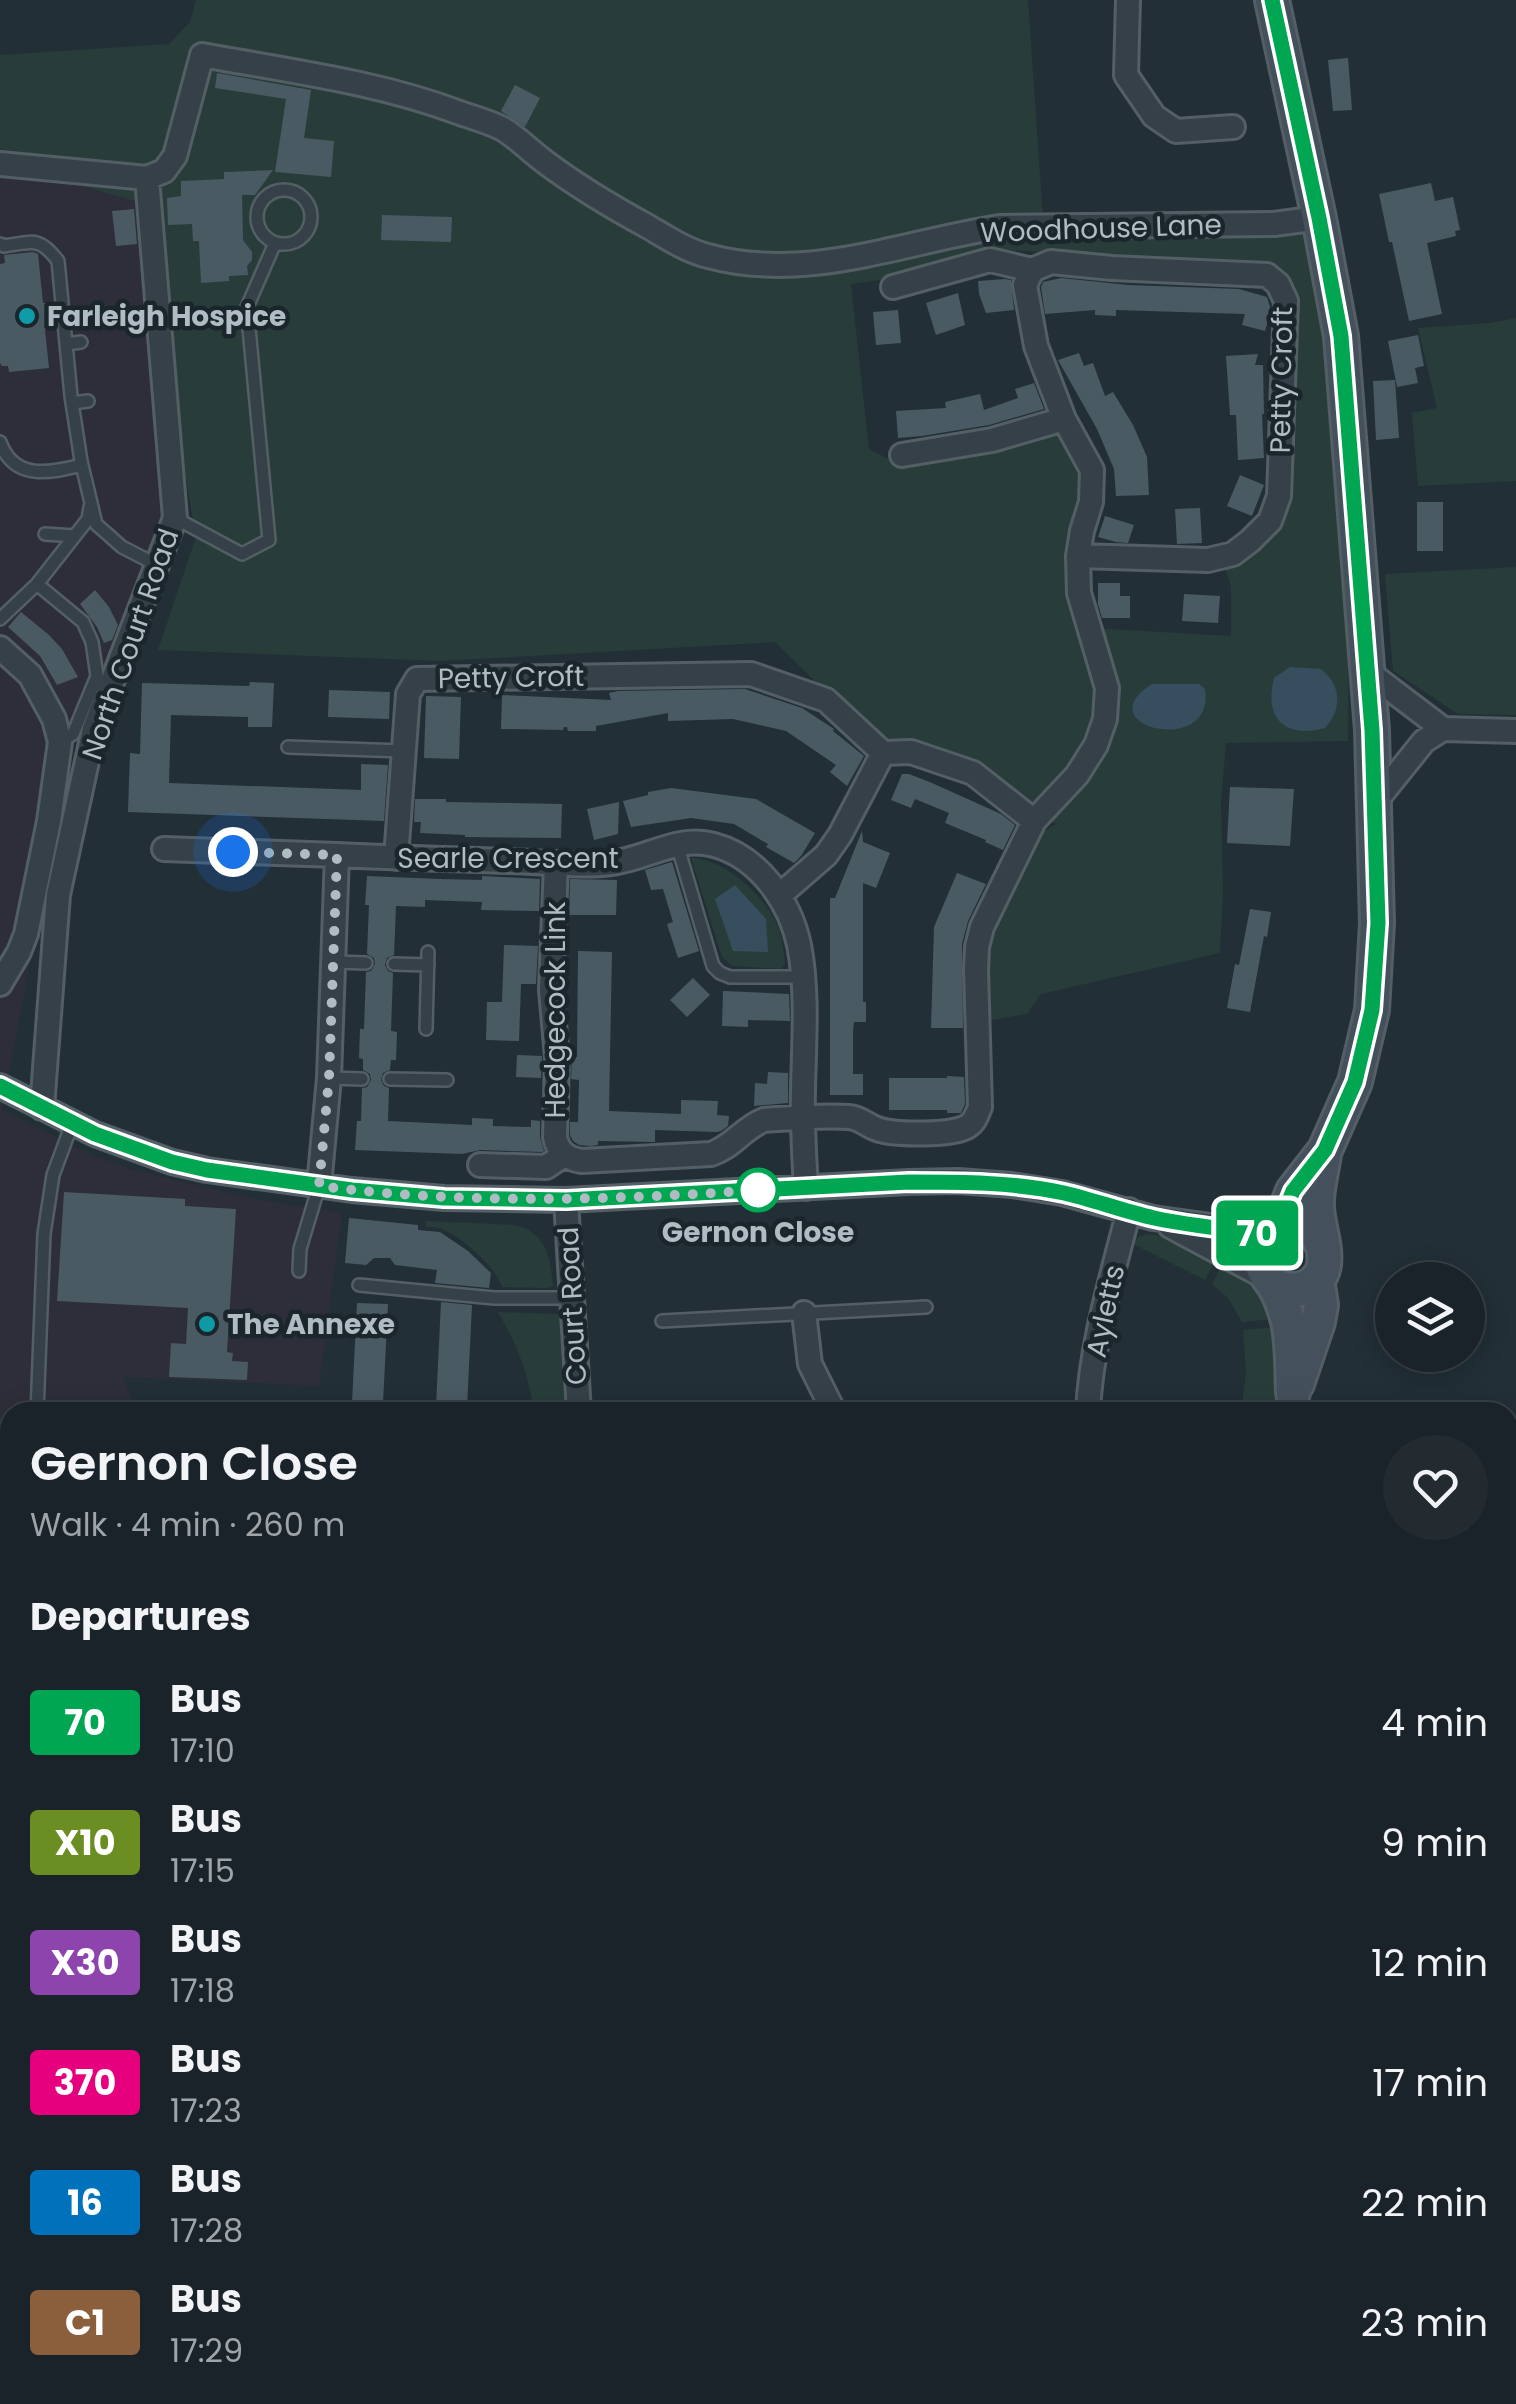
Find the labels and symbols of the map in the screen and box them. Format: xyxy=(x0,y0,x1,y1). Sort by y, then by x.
street label: Woodhouse Lane xyxy=(980,205,1222,252)
place label: Farleigh Hospice xyxy=(47,297,286,336)
marker: Farleigh Hospice xyxy=(16,305,38,327)
street label: Petty Croft xyxy=(1261,306,1302,454)
street label: North Court Road xyxy=(73,523,188,765)
street label: Petty Croft xyxy=(437,657,585,698)
your location xyxy=(208,827,258,877)
street label: Searle Crescent xyxy=(397,839,619,878)
street label: Hedgecock Link xyxy=(536,901,575,1119)
marker: Gernon Close xyxy=(737,1169,779,1211)
line badge: 70 xyxy=(1212,1200,1302,1266)
place label: Gernon Close xyxy=(662,1213,854,1252)
street label: Court Road xyxy=(549,1226,596,1386)
street label: Ayletts xyxy=(1077,1261,1134,1361)
place label: The Annexe xyxy=(227,1305,395,1344)
marker: The Annexe xyxy=(196,1313,218,1335)

